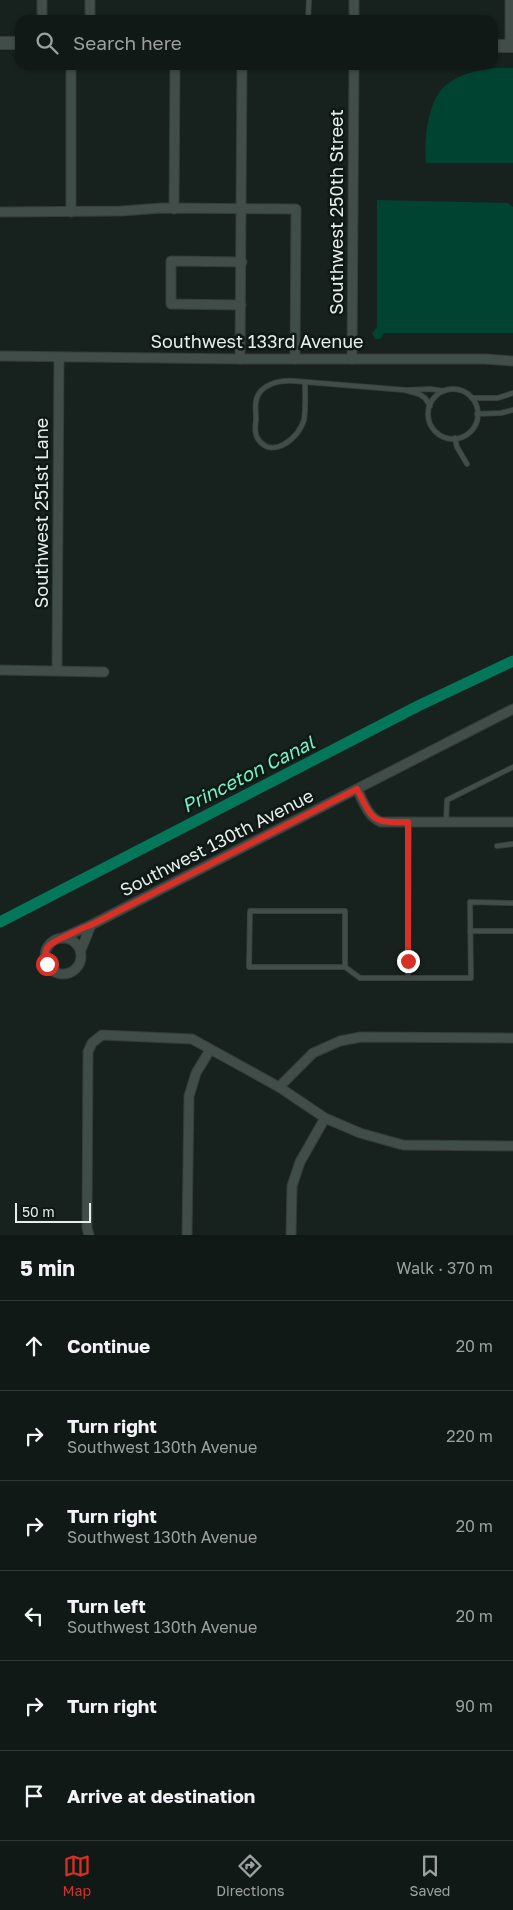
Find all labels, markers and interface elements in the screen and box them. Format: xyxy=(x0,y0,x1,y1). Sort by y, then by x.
search box xyxy=(15,15,498,70)
icon: search xyxy=(33,29,61,57)
text: Search here xyxy=(73,31,182,54)
street label: Southwest 250th Street xyxy=(325,109,347,315)
street label: Southwest 133rd Avenue xyxy=(150,330,364,352)
street label: Southwest 251st Lane xyxy=(30,418,52,608)
water label: Princeton Canal xyxy=(178,730,319,817)
street label: Southwest 130th Avenue xyxy=(116,784,317,901)
route end xyxy=(397,950,420,973)
route start xyxy=(36,953,59,976)
scale bar xyxy=(15,1200,91,1223)
text: 50 m xyxy=(22,1203,55,1220)
text: 5 min xyxy=(20,1255,75,1281)
text: Walk · 370 m xyxy=(396,1258,493,1278)
icon: ahead xyxy=(20,1332,48,1360)
text: Continue xyxy=(67,1334,150,1357)
text: 20 m xyxy=(456,1336,493,1356)
text: Turn right xyxy=(67,1414,157,1437)
icon: right xyxy=(20,1422,48,1450)
text: 220 m xyxy=(446,1426,493,1446)
text: Southwest 130th Avenue xyxy=(67,1437,257,1457)
text: Turn right xyxy=(67,1504,157,1527)
icon: right xyxy=(20,1512,48,1540)
text: 20 m xyxy=(456,1516,493,1536)
text: Southwest 130th Avenue xyxy=(67,1527,257,1547)
text: Turn left xyxy=(67,1594,146,1617)
icon: left xyxy=(20,1602,48,1630)
text: 20 m xyxy=(456,1606,493,1626)
text: Southwest 130th Avenue xyxy=(67,1617,257,1637)
icon: right xyxy=(20,1692,48,1720)
text: Turn right xyxy=(67,1694,157,1717)
text: 90 m xyxy=(455,1696,493,1716)
icon: arrive xyxy=(20,1782,48,1810)
text: Arrive at destination xyxy=(67,1784,255,1807)
tab: Map xyxy=(63,1852,91,1899)
tab: Directions xyxy=(216,1852,285,1899)
tab: Saved xyxy=(410,1852,450,1899)

